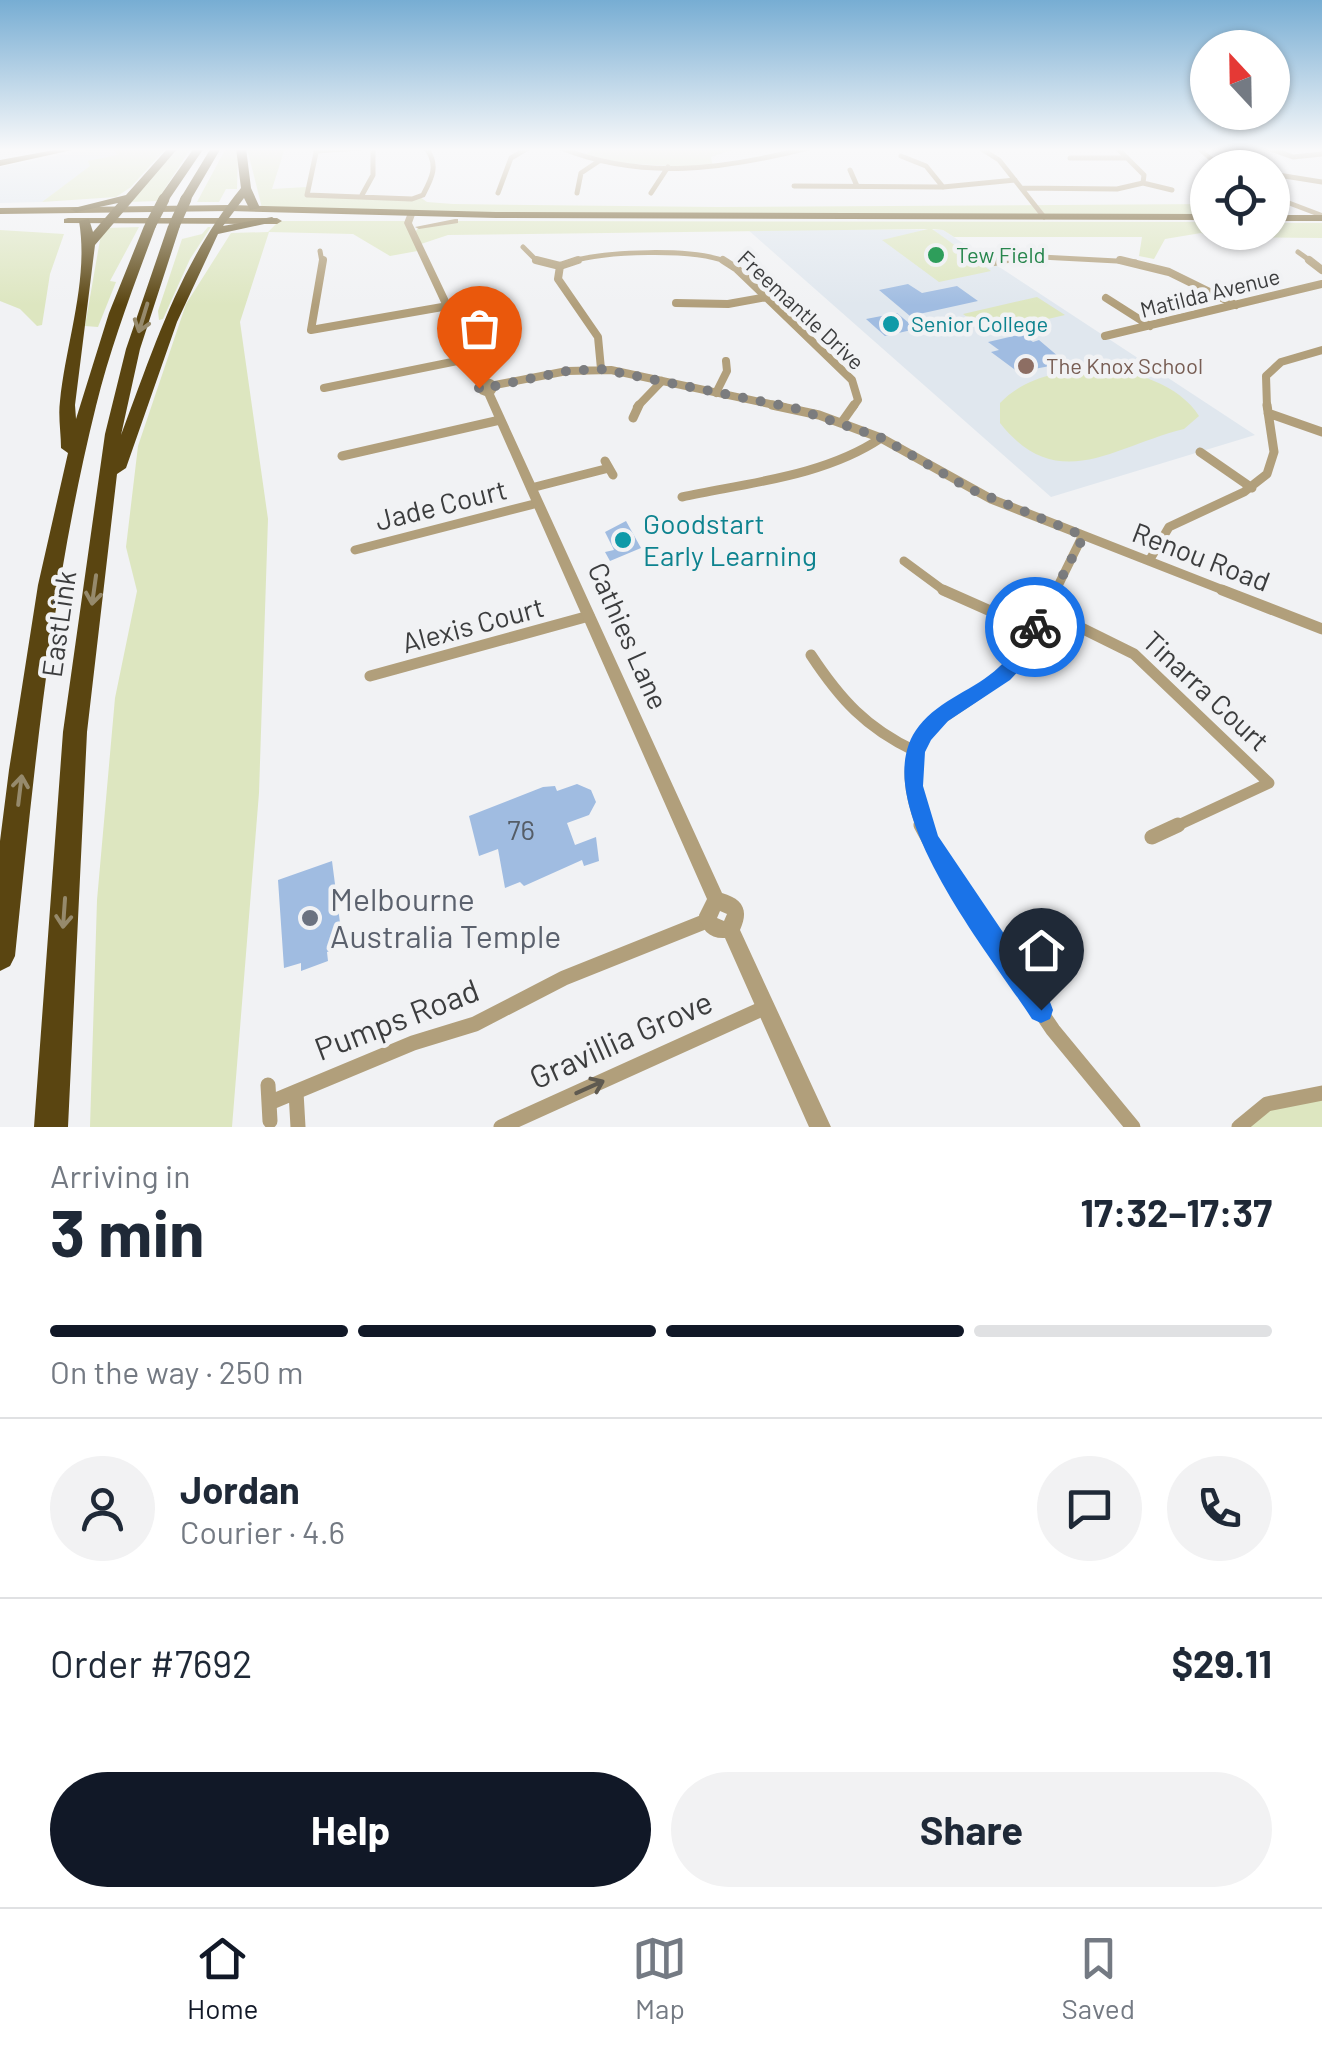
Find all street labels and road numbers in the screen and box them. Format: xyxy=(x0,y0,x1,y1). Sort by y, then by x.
street label: Freemantle Drive xyxy=(733,244,870,374)
street label: Matilda Avenue xyxy=(1137,262,1282,322)
street label: Jade Court xyxy=(371,471,510,537)
street label: Renou Road xyxy=(1128,514,1275,598)
street label: Cathies Lane xyxy=(581,557,676,714)
street label: EastLink xyxy=(34,569,82,679)
street label: Alexis Court xyxy=(398,589,547,659)
street label: Tinarra Court xyxy=(1136,623,1277,757)
street label: Pumps Road xyxy=(309,969,484,1067)
street label: Gravillia Grove xyxy=(523,981,717,1095)

